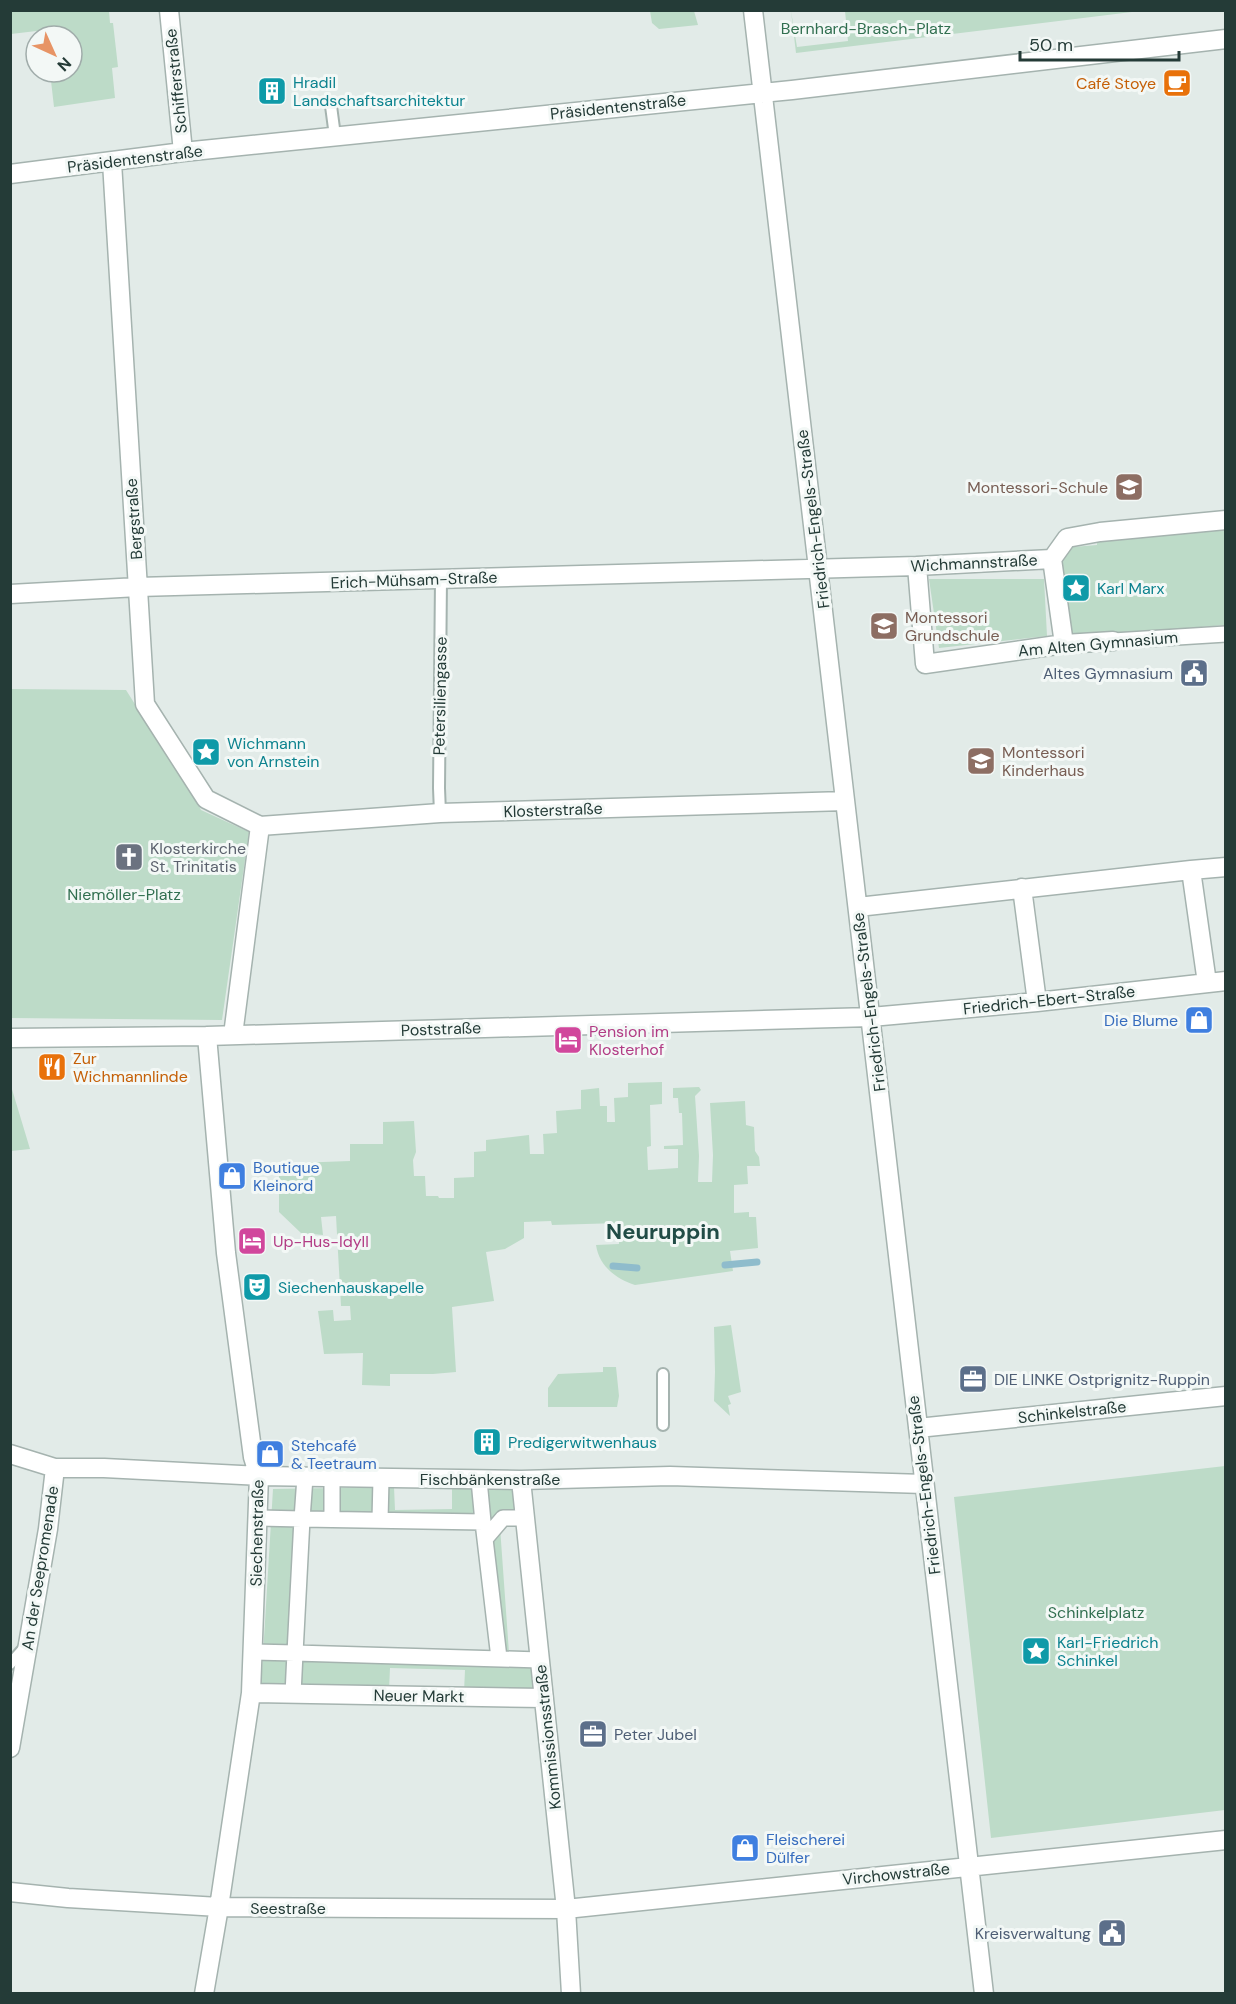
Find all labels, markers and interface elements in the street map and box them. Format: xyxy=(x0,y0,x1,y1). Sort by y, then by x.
park label: Bernhard-Brasch-Platz xyxy=(781,18,951,39)
north arrow xyxy=(24,24,84,84)
scale bar xyxy=(1020,24,1179,62)
street label: Schifferstraße xyxy=(160,28,192,134)
text: 50 m xyxy=(1029,33,1073,57)
text: N xyxy=(53,53,76,76)
cafe icon: Café Stoye xyxy=(1161,67,1193,99)
place label: Hradil Landschaftsarchitektur xyxy=(293,72,465,111)
place label: Café Stoye xyxy=(1076,73,1156,94)
building icon: Hradil Landschaftsarchitektur xyxy=(256,75,288,107)
street label: Präsidentenstraße xyxy=(549,89,687,125)
street label: Präsidentenstraße xyxy=(66,140,204,178)
street label: Friedrich-Engels-Straße xyxy=(792,428,834,610)
school or university icon: Montessori-Schule xyxy=(1113,471,1145,503)
place label: Montessori-Schule xyxy=(967,477,1108,498)
street label: Bergstraße xyxy=(121,478,147,560)
street label: Wichmannstraße xyxy=(910,549,1038,577)
street label: Erich-Mühsam-Straße xyxy=(330,567,498,593)
place icon: Karl Marx xyxy=(1060,572,1092,604)
place label: Karl Marx xyxy=(1097,578,1165,599)
place label: Montessori Grundschule xyxy=(905,607,1000,646)
school or university icon: Montessori Grundschule xyxy=(868,610,900,642)
street label: Am Alten Gymnasium xyxy=(1017,627,1179,661)
street label: Petersiliengasse xyxy=(428,636,452,756)
public building icon: Altes Gymnasium xyxy=(1178,657,1210,689)
place label: Altes Gymnasium xyxy=(1043,663,1173,684)
place label: Wichmann von Arnstein xyxy=(227,733,320,772)
place icon: Wichmann von Arnstein xyxy=(190,736,222,768)
place label: Montessori Kinderhaus xyxy=(1002,742,1085,781)
school or university icon: Montessori Kinderhaus xyxy=(965,745,997,777)
street label: Klosterstraße xyxy=(503,798,603,822)
place label: Klosterkirche St. Trinitatis xyxy=(150,838,246,877)
church icon: Klosterkirche St. Trinitatis xyxy=(113,841,145,873)
park label: Niemöller-Platz xyxy=(67,884,181,905)
street label: Friedrich-Engels-Straße xyxy=(848,911,890,1093)
street label: Friedrich-Ebert-Straße xyxy=(962,981,1136,1019)
shop icon: Die Blume xyxy=(1183,1004,1215,1036)
place label: Die Blume xyxy=(1104,1010,1178,1031)
street label: Poststraße xyxy=(401,1017,481,1041)
place label: Pension im Klosterhof xyxy=(589,1021,669,1060)
hotel icon: Pension im Klosterhof xyxy=(552,1024,584,1056)
place label: Zur Wichmannlinde xyxy=(73,1048,188,1087)
restaurant icon: Zur Wichmannlinde xyxy=(36,1051,68,1083)
place label: Boutique Kleinord xyxy=(253,1157,320,1196)
shop icon: Boutique Kleinord xyxy=(216,1160,248,1192)
district label: Neuruppin xyxy=(606,1217,720,1246)
hotel icon: Up-Hus-Idyll xyxy=(236,1225,268,1257)
place label: Up-Hus-Idyll xyxy=(273,1231,369,1252)
theatre icon: Siechenhauskapelle xyxy=(241,1271,273,1303)
place label: Siechenhauskapelle xyxy=(278,1277,424,1298)
office icon: DIE LINKE Ostprignitz-Ruppin xyxy=(957,1363,989,1395)
place label: DIE LINKE Ostprignitz-Ruppin xyxy=(994,1369,1210,1390)
street label: Friedrich-Engels-Straße xyxy=(903,1394,945,1576)
street label: Schinkelstraße xyxy=(1017,1396,1127,1428)
building icon: Predigerwitwenhaus xyxy=(471,1426,503,1458)
place label: Predigerwitwenhaus xyxy=(508,1432,657,1453)
place label: Stehcafé & Teetraum xyxy=(291,1435,377,1474)
shop icon: Stehcafé & Teetraum xyxy=(254,1438,286,1470)
street label: Fischbänkenstraße xyxy=(420,1469,560,1490)
street label: Siechenstraße xyxy=(246,1479,268,1587)
street label: An der Seepromenade xyxy=(17,1484,63,1652)
park label: Schinkelplatz xyxy=(1048,1602,1144,1623)
place label: Karl-Friedrich Schinkel xyxy=(1057,1632,1158,1671)
place icon: Karl-Friedrich Schinkel xyxy=(1020,1635,1052,1667)
street label: Kommissionsstraße xyxy=(530,1664,566,1810)
street label: Neuer Markt xyxy=(373,1685,465,1707)
office icon: Peter Jubel xyxy=(577,1718,609,1750)
place label: Peter Jubel xyxy=(614,1724,697,1745)
place label: Fleischerei Dülfer xyxy=(766,1829,845,1868)
shop icon: Fleischerei Dülfer xyxy=(729,1832,761,1864)
street label: Virchowstraße xyxy=(841,1858,951,1890)
street label: Seestraße xyxy=(250,1898,326,1919)
public building icon: Kreisverwaltung xyxy=(1096,1917,1128,1949)
place label: Kreisverwaltung xyxy=(975,1923,1091,1944)

